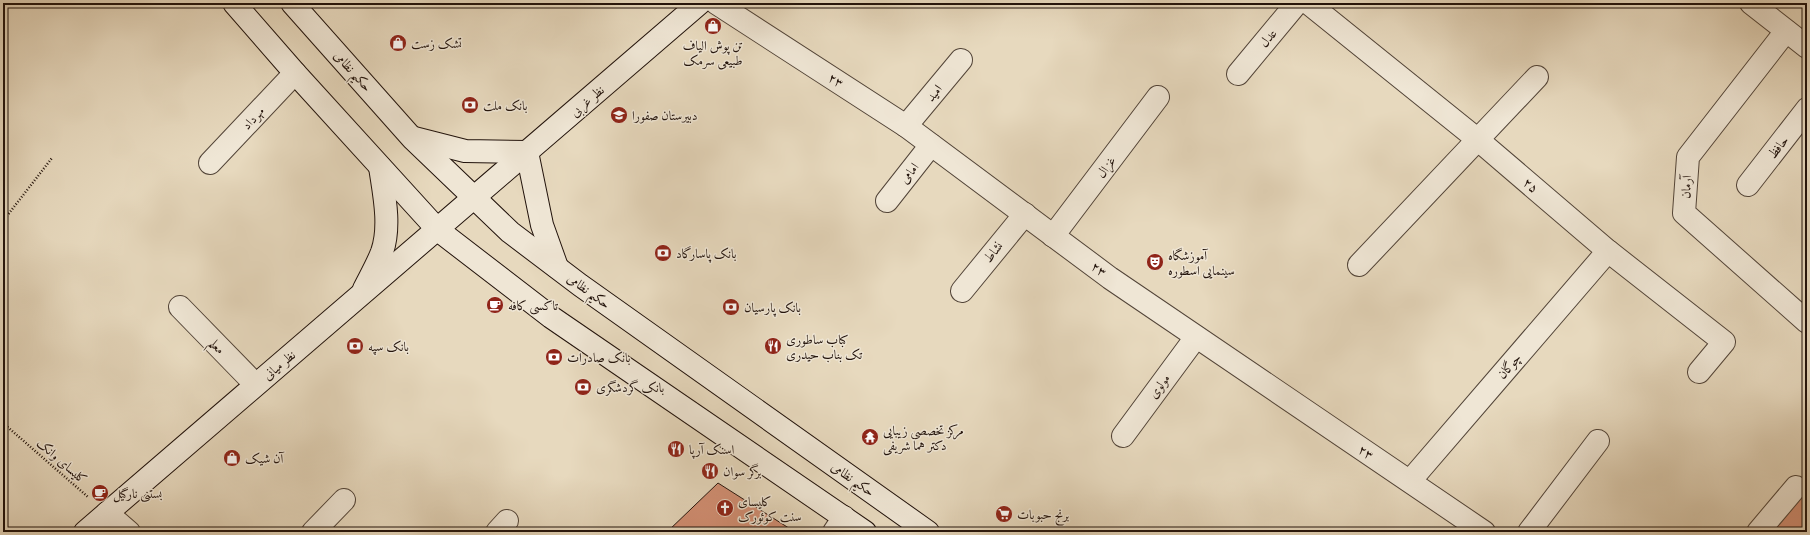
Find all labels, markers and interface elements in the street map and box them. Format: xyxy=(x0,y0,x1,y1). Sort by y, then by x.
shop icon: تن پوش الیاف طبیعی سرمک xyxy=(703,16,723,36)
street label: عدل xyxy=(1256,26,1280,50)
shop icon: تشک زست xyxy=(388,33,408,53)
place label: تشک زست xyxy=(411,36,462,52)
place label: تن پوش الیاف طبیعی سرمک xyxy=(683,38,743,70)
street label: حکیم نظامی xyxy=(326,48,375,98)
street label: ۲۳ xyxy=(826,70,846,90)
street label: امید xyxy=(923,81,945,104)
street label: نظر غربی xyxy=(567,82,608,121)
bank icon: بانک ملت xyxy=(460,95,480,115)
place label: بانک ملت xyxy=(483,98,528,114)
street label: مهرداد xyxy=(239,103,268,133)
school or university icon: دبیرستان صفورا xyxy=(609,105,629,125)
place label: دبیرستان صفورا xyxy=(632,108,698,124)
street label: حافظ xyxy=(1765,133,1792,161)
street label: غزال xyxy=(1093,153,1121,182)
street label: امامی xyxy=(896,160,923,187)
street label: ۲۵ xyxy=(1520,174,1542,196)
street label: آرمان xyxy=(1678,174,1695,199)
street label: نشاط xyxy=(980,238,1006,265)
bank icon: بانک پاسارگاد xyxy=(653,243,673,263)
place label: بانک پاسارگاد xyxy=(676,246,736,263)
place label: آموزشگاه سینمایی اسطوره xyxy=(1168,247,1235,279)
theatre icon: آموزشگاه سینمایی اسطوره xyxy=(1145,252,1165,272)
street label: ۲۳ xyxy=(1088,258,1110,280)
street label: حکیم نظامی xyxy=(561,270,613,317)
cafe icon: تاکسی کافه xyxy=(485,295,505,315)
bank icon: بانک پارسیان xyxy=(721,297,741,317)
place label: تاکسی کافه xyxy=(508,298,559,315)
place label: بانک پارسیان xyxy=(744,300,801,317)
place label: کباب ساطوری تک بناب حیدری xyxy=(786,332,863,363)
street label: معلم xyxy=(202,335,228,361)
bank icon: بانک سپه xyxy=(345,336,365,356)
restaurant icon: کباب ساطوری تک بناب حیدری xyxy=(763,336,783,356)
place label: بانک سپه xyxy=(368,339,409,356)
street label: نظر میانی xyxy=(260,347,299,384)
bank icon: بانک صادرات xyxy=(544,347,564,367)
place label: بانک صادرات xyxy=(567,350,630,366)
street label: چوگان xyxy=(1494,350,1525,382)
street label: مولوی xyxy=(1145,371,1174,402)
bank icon: بانک گردشگری xyxy=(573,377,593,397)
place label: بانک گردشگری xyxy=(596,379,664,396)
place label: مرکز تخصصی زیبایی دکتر هما شریفی xyxy=(883,423,964,456)
temple icon: مرکز تخصصی زیبایی دکتر هما شریفی xyxy=(860,427,880,447)
street label: کلیسای وانک xyxy=(33,435,90,488)
restaurant icon: اسنک آرپا xyxy=(666,439,686,459)
place label: اسنک آرپا xyxy=(689,442,735,459)
street label: ۲۳ xyxy=(1355,442,1377,462)
shop icon: آن شیک xyxy=(222,448,242,468)
place label: آن شیک xyxy=(245,451,284,466)
street label: حکیم نظامی xyxy=(825,459,878,504)
restaurant icon: برگر سوان xyxy=(700,461,720,481)
place label: برگر سوان xyxy=(723,463,762,480)
cafe icon: بستنی نارگیل xyxy=(90,483,110,503)
place label: بستنی نارگیل xyxy=(113,486,162,503)
place label: کلیسای سنت کوئورک xyxy=(738,494,802,525)
church icon: کلیسای سنت کوئورک xyxy=(715,498,735,518)
supermarket icon: برنج حبوبات xyxy=(994,504,1014,524)
place label: برنج حبوبات xyxy=(1017,507,1070,526)

